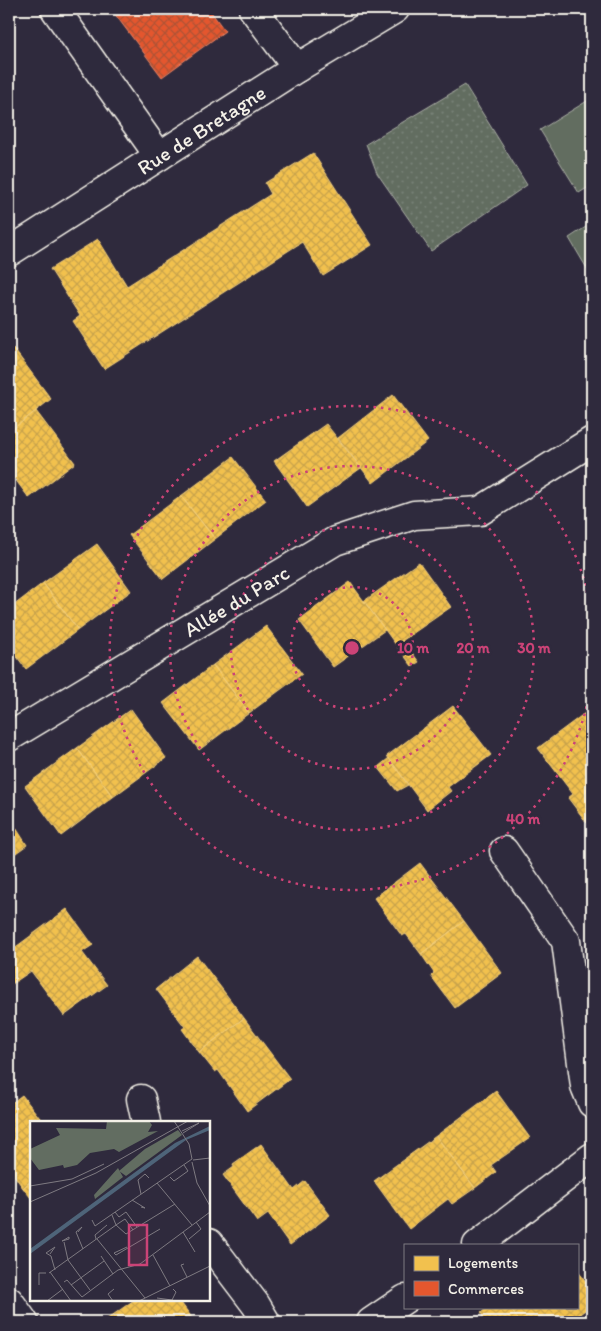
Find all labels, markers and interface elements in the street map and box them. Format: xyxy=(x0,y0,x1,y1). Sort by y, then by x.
street label: Rue de Bretagne xyxy=(132,79,270,179)
street label: Allée du Parc xyxy=(179,559,293,642)
centre of rings xyxy=(343,639,361,657)
text: 10 m xyxy=(397,639,429,657)
text: 20 m xyxy=(456,639,490,657)
text: 30 m xyxy=(517,639,551,657)
text: 40 m xyxy=(506,810,541,828)
inset map xyxy=(30,1121,210,1301)
legend xyxy=(404,1244,578,1308)
text: Logements xyxy=(448,1254,519,1272)
text: Commerces xyxy=(448,1280,524,1298)

